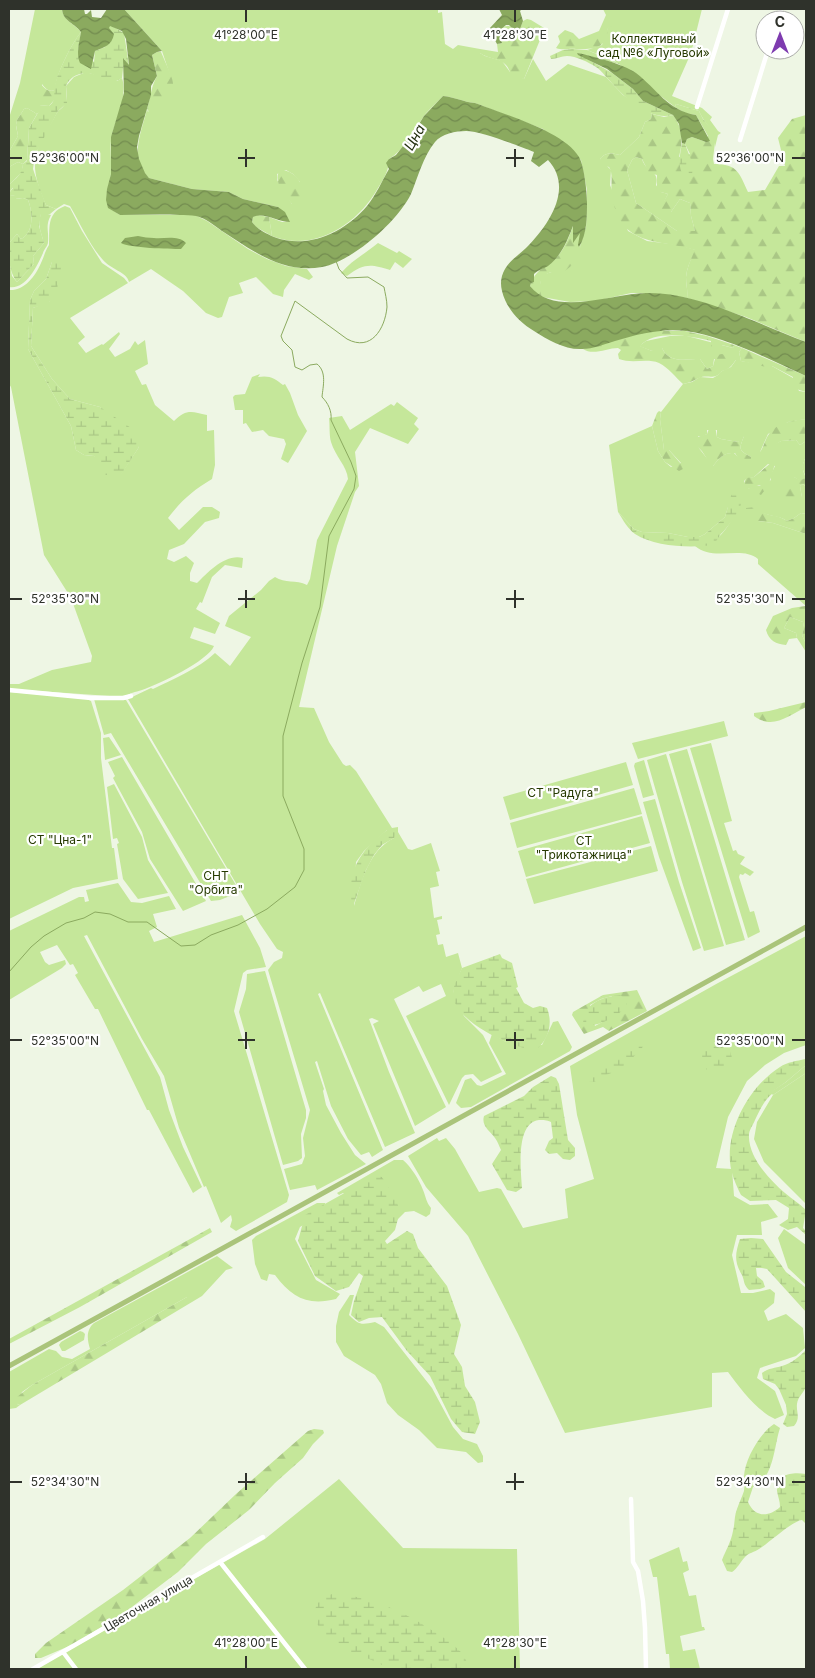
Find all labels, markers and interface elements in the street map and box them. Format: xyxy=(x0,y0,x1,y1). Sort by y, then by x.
north arrow xyxy=(755,10,805,60)
text: С xyxy=(775,13,785,30)
text: 41°28'00"E xyxy=(214,27,278,42)
text: 41°28'30"E xyxy=(483,27,547,42)
park label: Коллективный сад №6 «Луговой» xyxy=(598,31,710,60)
water label: Цна xyxy=(400,121,428,153)
text: 52°36'00"N xyxy=(31,150,99,165)
text: 52°36'00"N xyxy=(716,150,784,165)
text: 52°35'30"N xyxy=(31,591,99,606)
text: 52°35'30"N xyxy=(716,591,784,606)
park label: СТ "Радуга" xyxy=(527,785,599,800)
park label: СТ "Цна-1" xyxy=(28,832,92,847)
park label: СТ "Трикотажница" xyxy=(536,833,632,862)
park label: CНТ "Орбита" xyxy=(189,868,243,897)
text: 52°35'00"N xyxy=(31,1033,99,1048)
text: 52°35'00"N xyxy=(716,1033,784,1048)
text: 52°34'30"N xyxy=(31,1474,99,1489)
text: 52°34'30"N xyxy=(716,1474,784,1489)
street label: Цветочная улица xyxy=(101,1571,195,1635)
text: 41°28'00"E xyxy=(214,1635,278,1650)
text: 41°28'30"E xyxy=(483,1635,547,1650)

